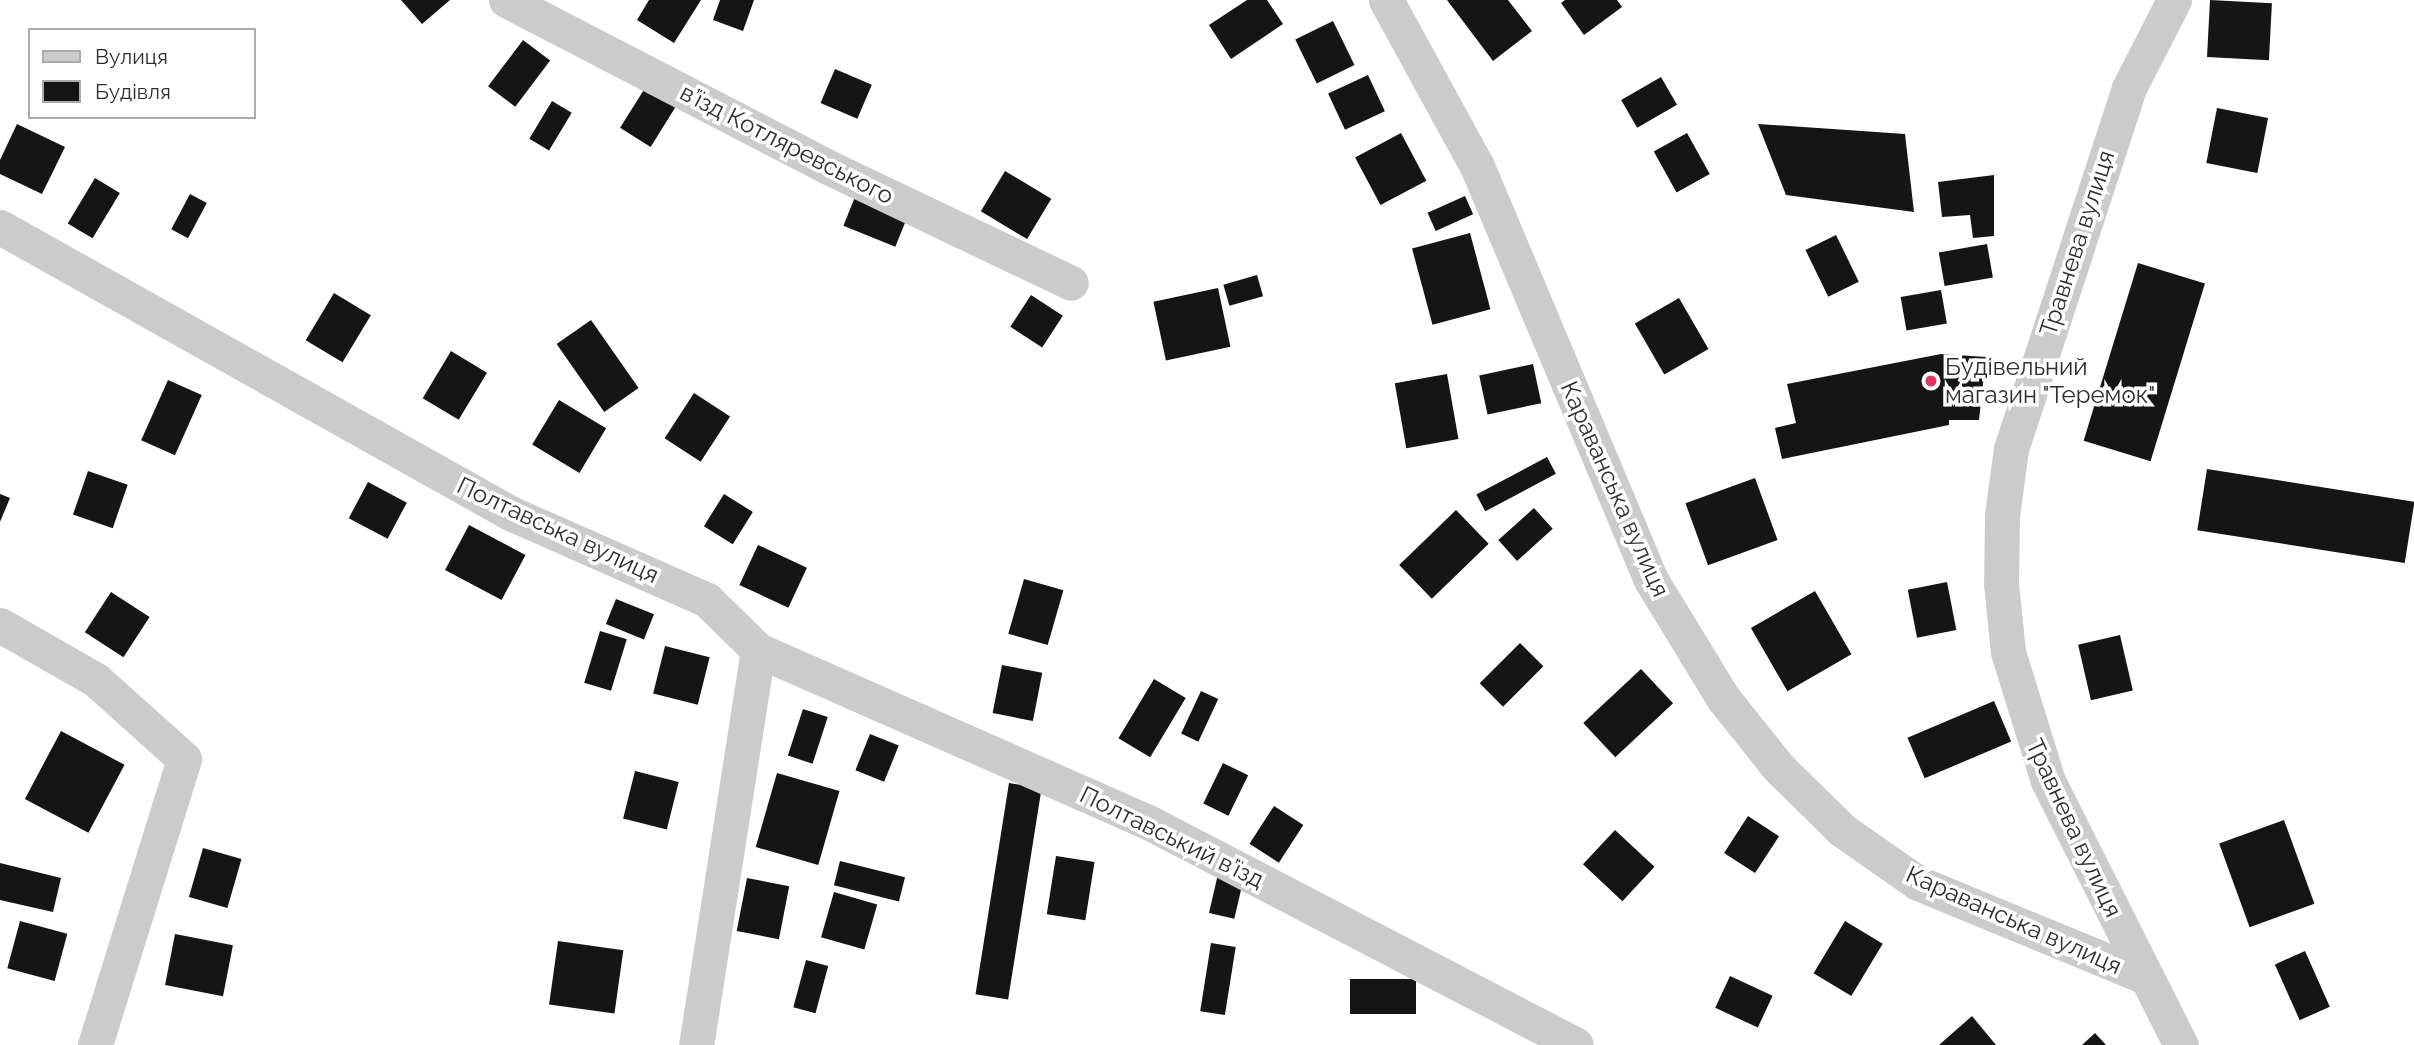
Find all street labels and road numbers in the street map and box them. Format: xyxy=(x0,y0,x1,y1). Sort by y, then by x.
street label: в’їзд Котляревського xyxy=(675,78,899,210)
street label: Травнева вулиця xyxy=(2033,147,2121,339)
street label: Караванська вулиця xyxy=(1555,377,1675,601)
street label: Полтавська вулиця xyxy=(453,471,663,589)
street label: Травнева вулиця xyxy=(2020,734,2128,922)
street label: Полтавський в’їзд xyxy=(1075,780,1269,894)
street label: Караванська вулиця xyxy=(1902,860,2126,980)

